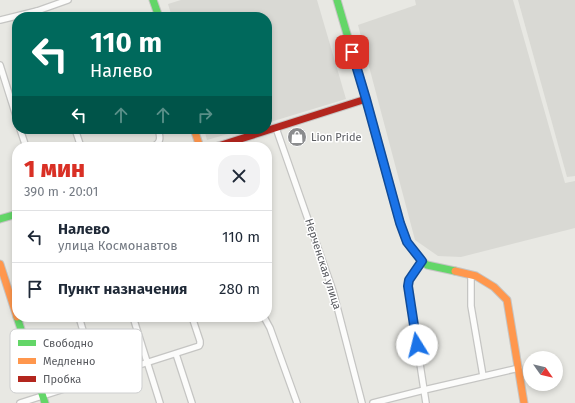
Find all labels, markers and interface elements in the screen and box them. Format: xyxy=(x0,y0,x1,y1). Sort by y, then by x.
text: 110 m xyxy=(90,26,162,59)
icon: left xyxy=(24,28,76,80)
pin xyxy=(335,35,369,69)
icon: arrive xyxy=(341,41,363,63)
text: Налево xyxy=(90,60,153,82)
icon: left xyxy=(68,104,90,126)
icon: ahead xyxy=(110,104,132,126)
icon: ahead xyxy=(152,104,174,126)
icon: right xyxy=(194,104,216,126)
shop icon: Lion Pride xyxy=(286,126,308,148)
place label: Lion Pride xyxy=(311,131,361,144)
text: 1 мин xyxy=(24,155,85,183)
button: close xyxy=(218,155,260,197)
text: 390 m · 20:01 xyxy=(24,184,98,199)
street label: Нерченская улица xyxy=(302,217,344,311)
text: Налево xyxy=(58,220,110,238)
icon: left xyxy=(24,226,46,248)
text: 110 m xyxy=(222,228,260,246)
text: улица Космонавтов xyxy=(58,238,178,253)
icon: arrive xyxy=(24,278,46,300)
text: Пункт назначения xyxy=(58,280,187,298)
text: 280 m xyxy=(219,280,260,298)
position arrow xyxy=(396,324,438,366)
legend xyxy=(10,329,142,393)
text: Свободно xyxy=(43,337,93,350)
north arrow xyxy=(523,351,563,391)
map controls xyxy=(523,351,563,391)
text: Медленно xyxy=(43,355,95,368)
text: Пробка xyxy=(43,373,81,386)

